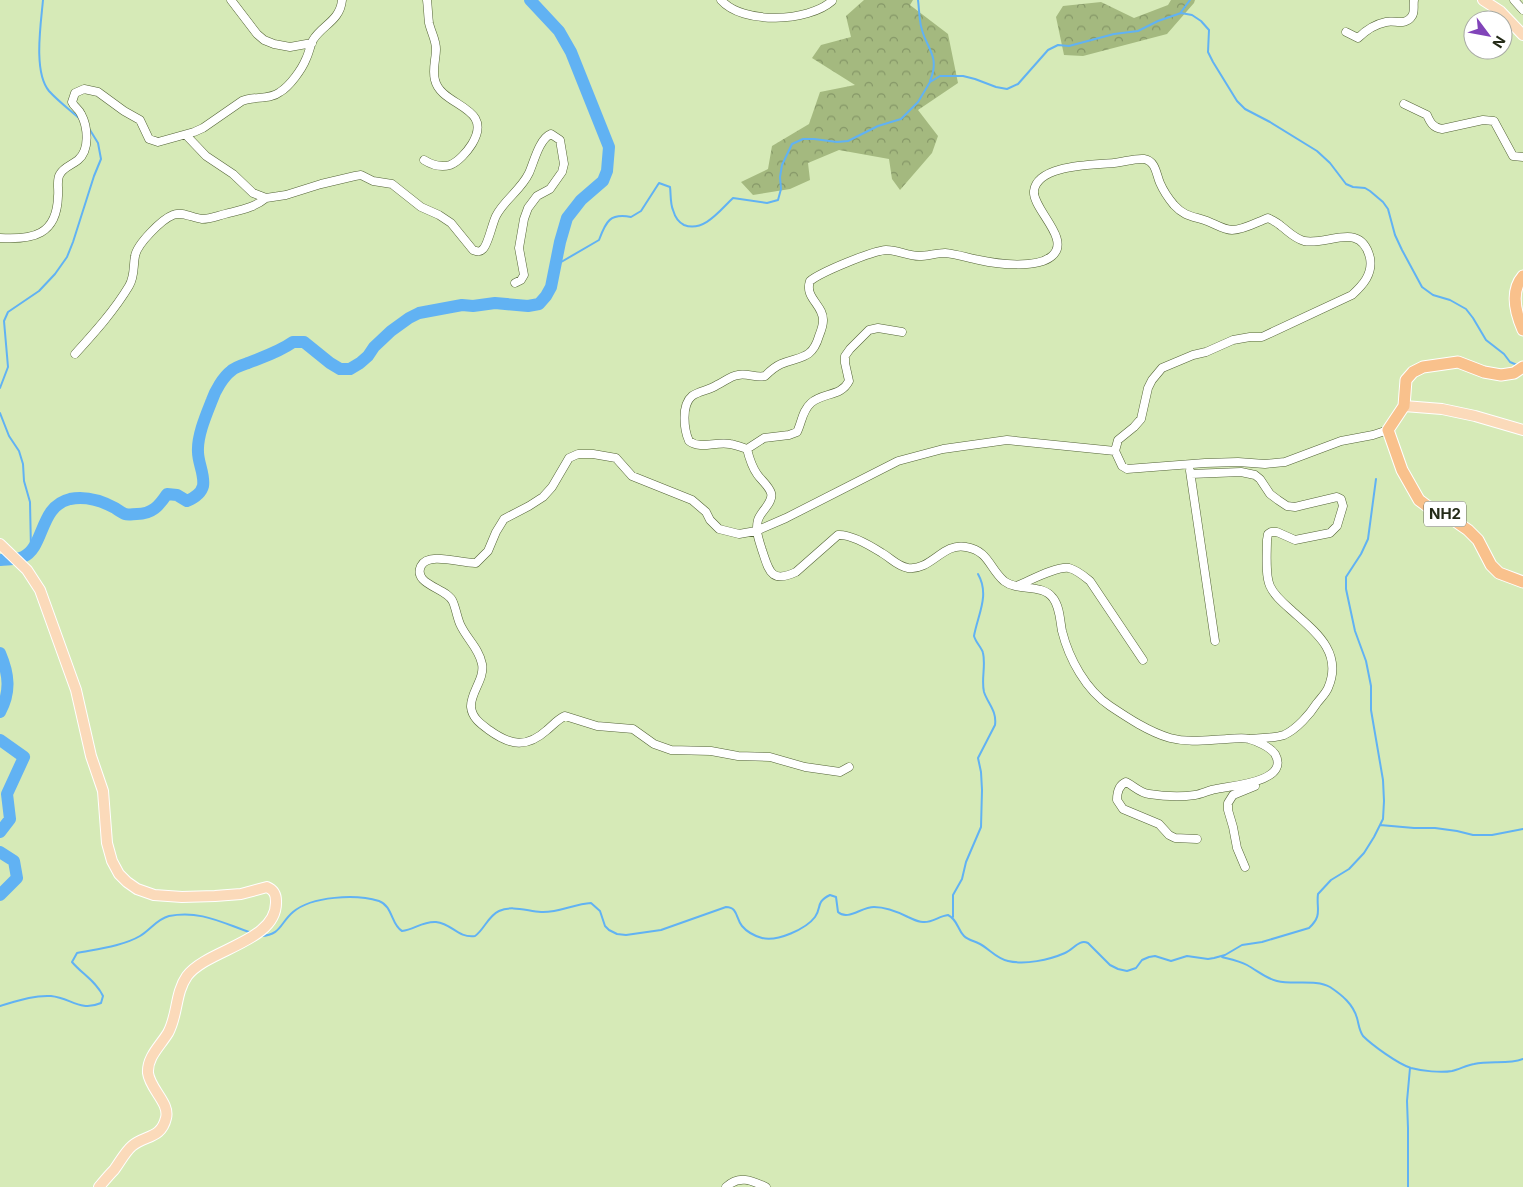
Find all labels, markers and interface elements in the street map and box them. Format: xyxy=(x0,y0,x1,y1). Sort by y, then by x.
north arrow xyxy=(1463,10,1513,60)
text: N xyxy=(1489,33,1509,51)
road number: NH2 xyxy=(1424,502,1466,526)

